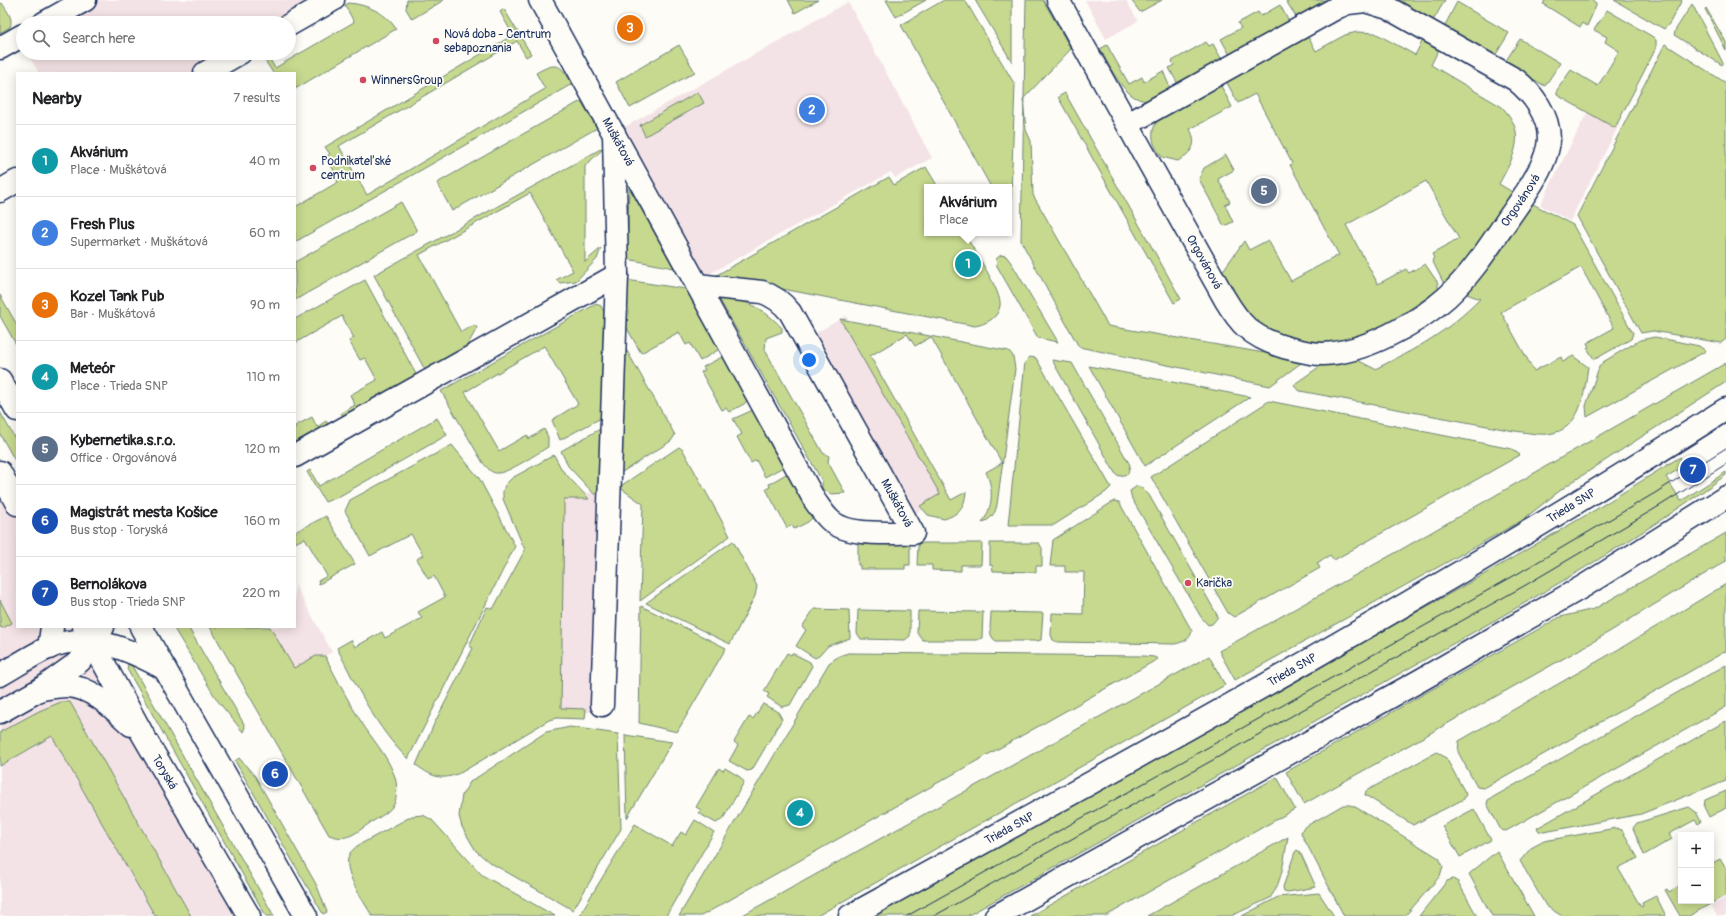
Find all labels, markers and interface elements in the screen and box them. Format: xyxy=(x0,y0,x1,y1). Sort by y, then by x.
pin: 3 xyxy=(617,13,643,43)
search box xyxy=(16,16,296,60)
icon: search xyxy=(30,27,52,49)
place label: Nová doba - Centrum sebapoznania xyxy=(444,27,552,56)
text: Search here xyxy=(62,29,135,48)
marker: Nová doba - Centrum sebapoznania xyxy=(431,36,441,46)
place label: WinnersGroup xyxy=(371,73,443,88)
marker: WinnersGroup xyxy=(358,75,368,85)
text: Nearby xyxy=(32,88,81,109)
text: 7 results xyxy=(233,90,280,106)
pin: 2 xyxy=(799,95,825,125)
street label: Muškátová xyxy=(598,115,637,169)
text: Akvárium xyxy=(70,143,128,162)
text: 1 xyxy=(42,153,48,169)
text: 40 m xyxy=(249,153,280,169)
place label: Podnikateľské centrum xyxy=(321,154,391,183)
text: Place · Muškátová xyxy=(70,162,167,178)
marker: Podnikateľské centrum xyxy=(308,163,318,173)
street label: Orgovánová xyxy=(1498,171,1544,230)
pin: 5 xyxy=(1251,176,1277,206)
popup xyxy=(924,184,1012,236)
text: Akvárium xyxy=(939,193,997,212)
text: Place xyxy=(939,212,968,228)
text: Fresh Plus xyxy=(70,215,135,234)
text: 2 xyxy=(41,225,49,241)
text: 60 m xyxy=(249,225,280,241)
street label: Orgovánová xyxy=(1183,232,1225,292)
text: Supermarket · Muškátová xyxy=(70,234,208,250)
pin: 1 xyxy=(955,249,981,279)
text: Kozel Tank Pub xyxy=(70,287,164,306)
text: 3 xyxy=(41,297,49,313)
text: 90 m xyxy=(250,297,280,313)
text: Bar · Muškátová xyxy=(70,306,155,322)
your location xyxy=(799,350,819,370)
text: Meteór xyxy=(70,359,115,378)
text: 4 xyxy=(41,369,49,385)
text: 110 m xyxy=(247,369,280,385)
text: Place · Trieda SNP xyxy=(70,378,168,394)
text: Kybernetika.s.r.o. xyxy=(70,431,176,450)
text: 5 xyxy=(41,441,49,457)
text: 120 m xyxy=(244,441,280,457)
text: Office · Orgovánová xyxy=(70,450,177,466)
pin: 7 xyxy=(1680,455,1706,485)
street label: Muškátová xyxy=(877,476,916,530)
street label: Trieda SNP xyxy=(1544,485,1599,527)
text: Magistrát mesta Košice xyxy=(70,503,218,522)
text: 6 xyxy=(41,513,49,529)
text: 160 m xyxy=(244,513,280,529)
text: Bus stop · Toryská xyxy=(70,522,168,538)
text: Bernolákova xyxy=(70,575,147,594)
place label: Karička xyxy=(1196,576,1232,591)
marker: Karička xyxy=(1183,578,1193,588)
text: 7 xyxy=(42,585,48,601)
text: 220 m xyxy=(242,585,280,601)
text: Bus stop · Trieda SNP xyxy=(70,594,186,610)
street label: Trieda SNP xyxy=(1265,650,1320,690)
street label: Toryská xyxy=(148,752,181,793)
pin: 6 xyxy=(262,759,288,789)
pin: 4 xyxy=(787,798,813,828)
street label: Trieda SNP xyxy=(982,809,1037,848)
map controls xyxy=(1678,832,1714,904)
button: + xyxy=(1678,832,1714,868)
button: − xyxy=(1678,868,1714,904)

